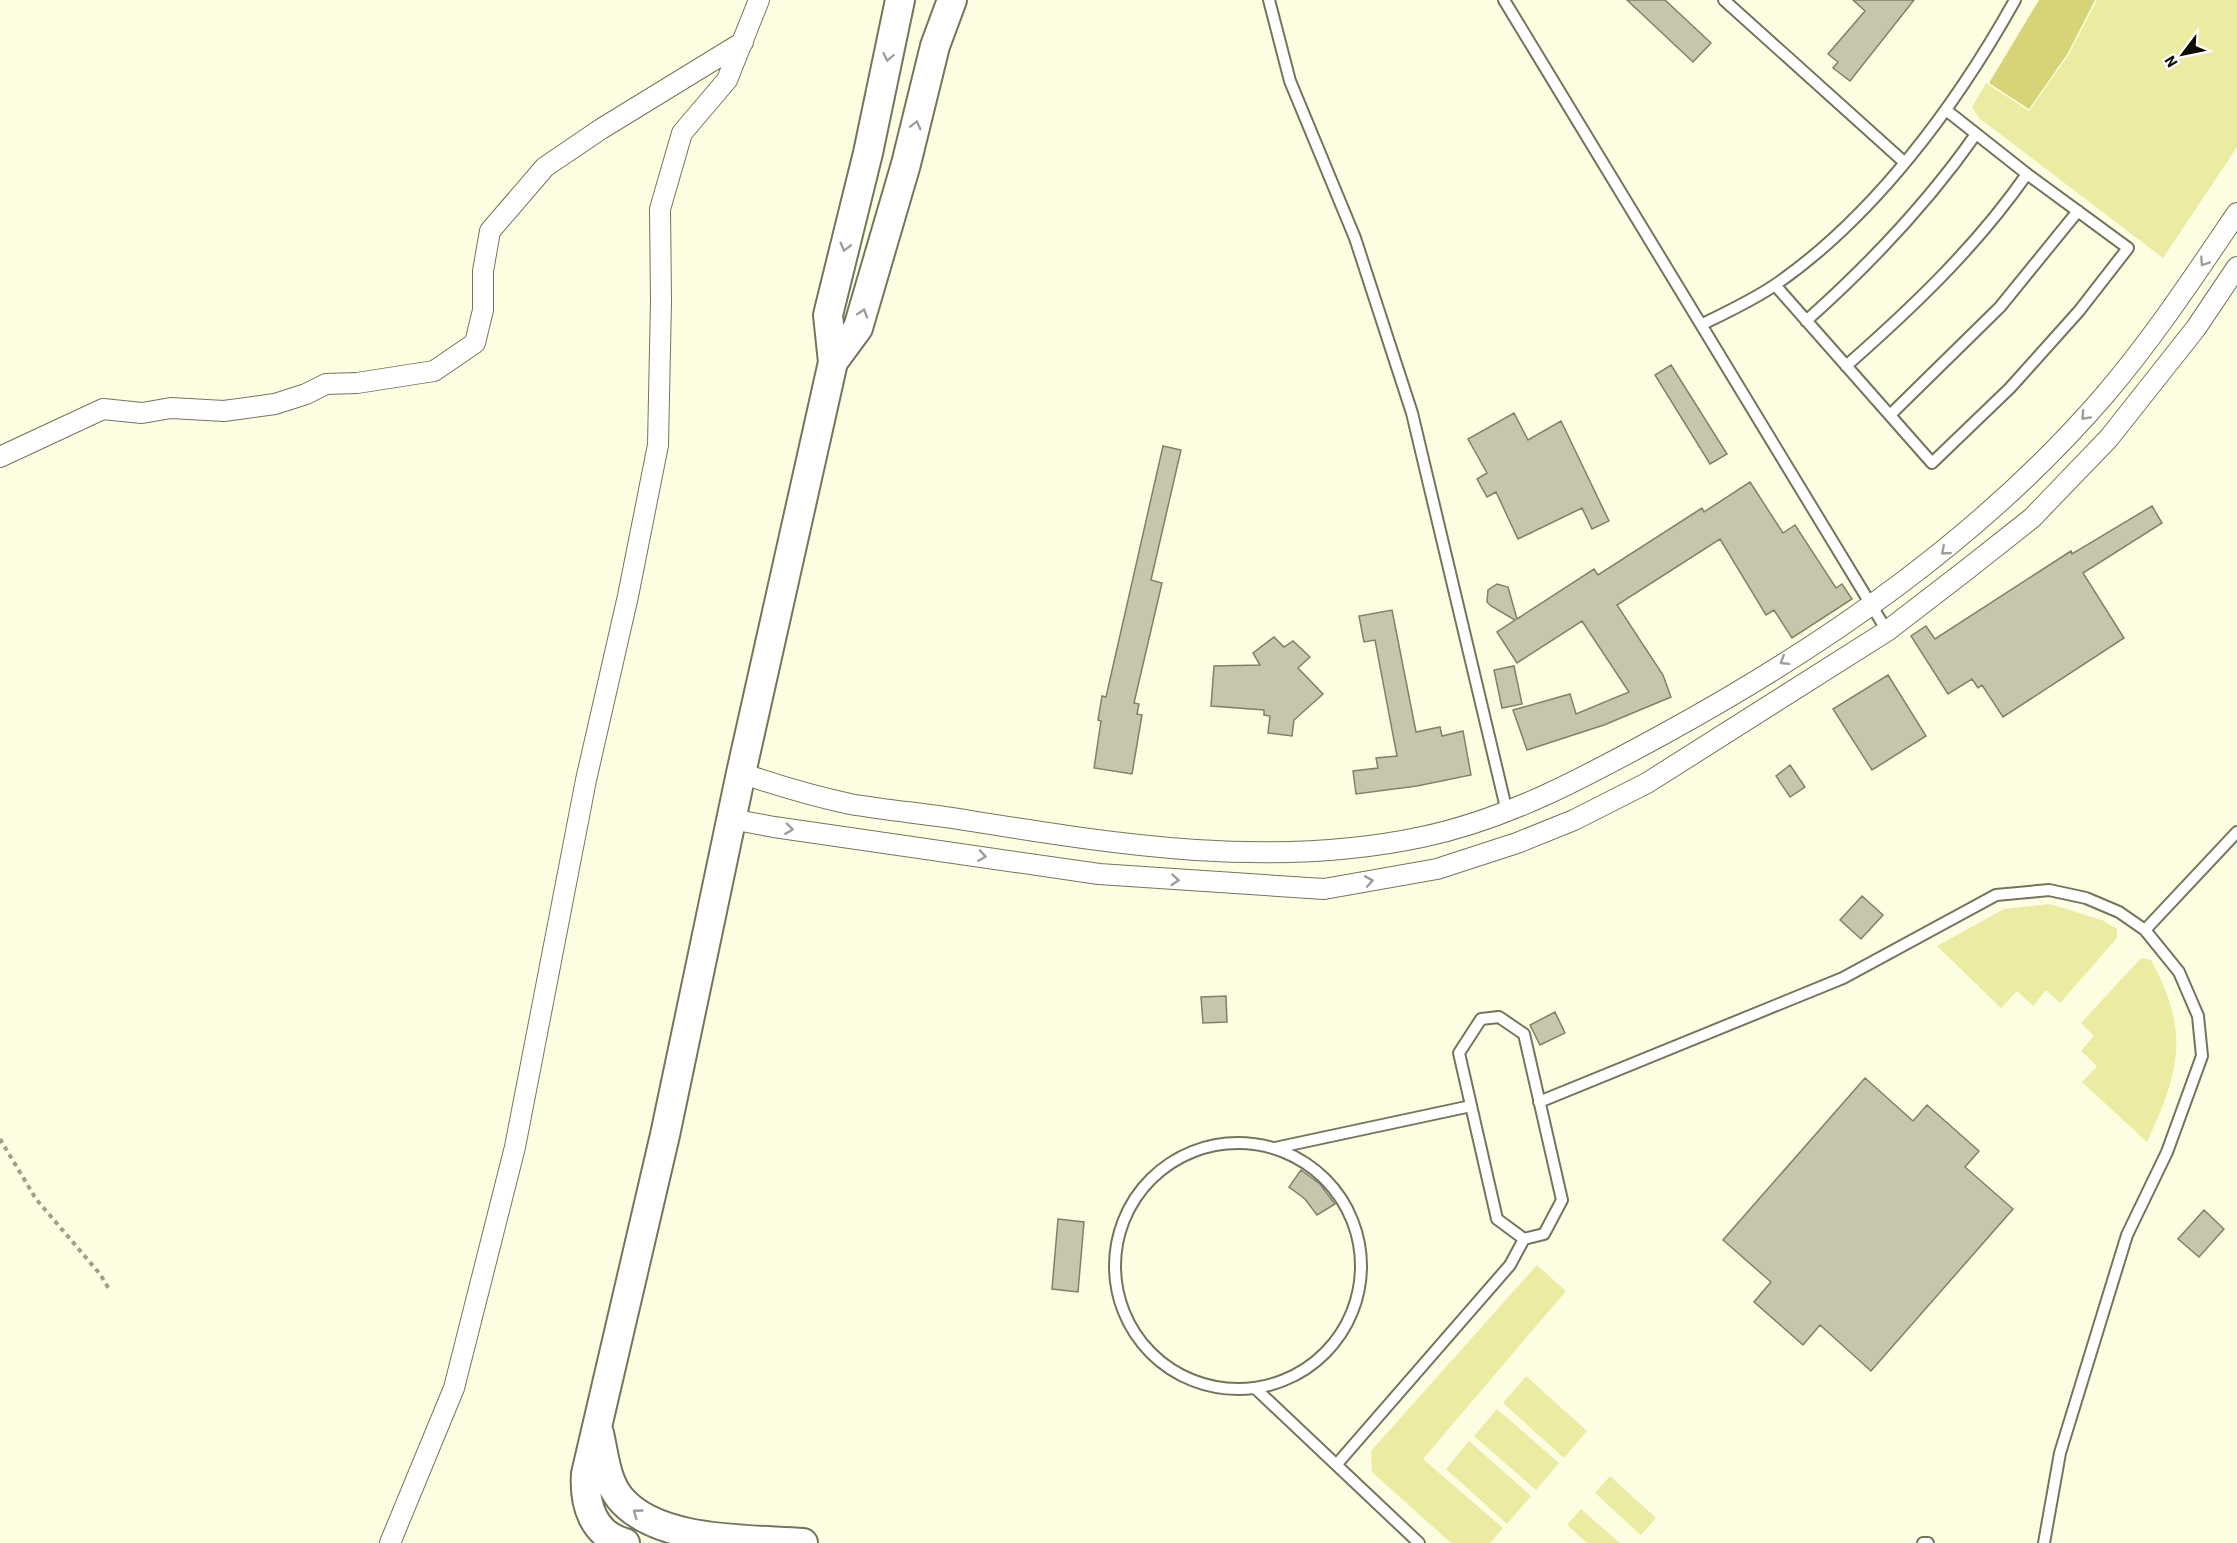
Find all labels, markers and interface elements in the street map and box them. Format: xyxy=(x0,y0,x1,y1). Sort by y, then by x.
north arrow xyxy=(2153,24,2213,84)
text: N xyxy=(2159,51,2183,72)
one-way arrow xyxy=(882,52,895,62)
one-way arrow xyxy=(908,120,921,130)
one-way arrow xyxy=(839,242,852,252)
one-way arrow xyxy=(2200,255,2211,266)
one-way arrow xyxy=(855,308,868,319)
one-way arrow xyxy=(2081,409,2092,420)
one-way arrow xyxy=(1941,544,1952,555)
one-way arrow xyxy=(1780,654,1790,666)
one-way arrow xyxy=(784,823,793,835)
one-way arrow xyxy=(977,849,986,861)
one-way arrow xyxy=(1171,873,1180,886)
one-way arrow xyxy=(1364,875,1374,888)
one-way arrow xyxy=(633,1509,644,1520)

